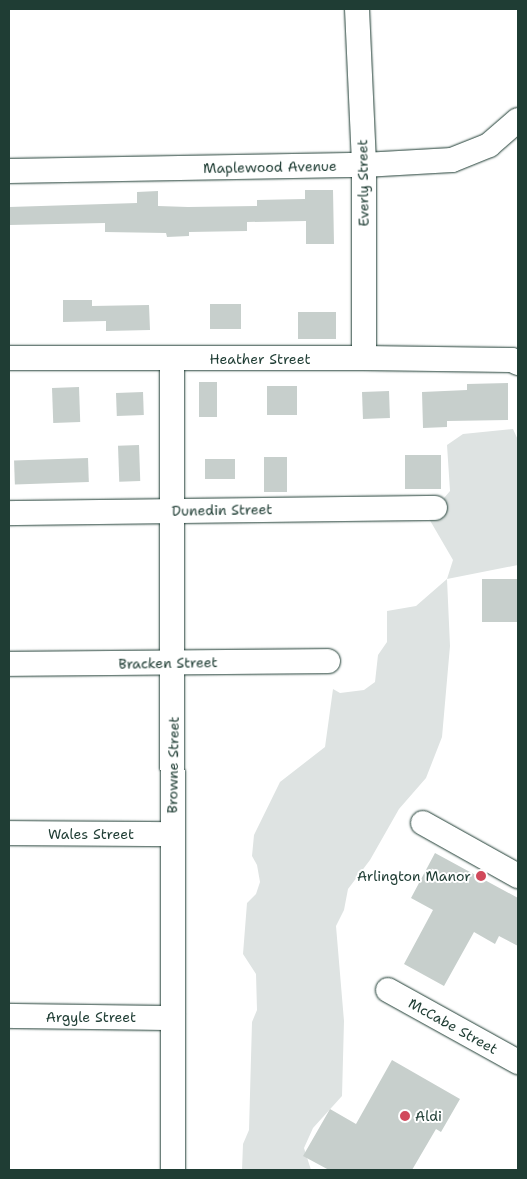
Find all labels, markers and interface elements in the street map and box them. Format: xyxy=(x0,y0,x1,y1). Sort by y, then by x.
street label: Everly Street xyxy=(354,139,372,227)
street label: Maplewood Avenue xyxy=(203,157,337,177)
street label: Heather Street xyxy=(209,351,311,367)
street label: Dunedin Street xyxy=(172,501,272,519)
street label: Bracken Street xyxy=(118,654,218,672)
street label: Browne Street xyxy=(164,716,182,814)
street label: Wales Street xyxy=(48,826,134,842)
place label: Arlington Manor xyxy=(357,868,471,884)
marker: Arlington Manor xyxy=(475,870,487,882)
street label: McCabe Street xyxy=(406,995,500,1057)
street label: Argyle Street xyxy=(46,1009,136,1025)
place label: Aldi xyxy=(415,1108,442,1124)
marker: Aldi xyxy=(399,1110,411,1122)

